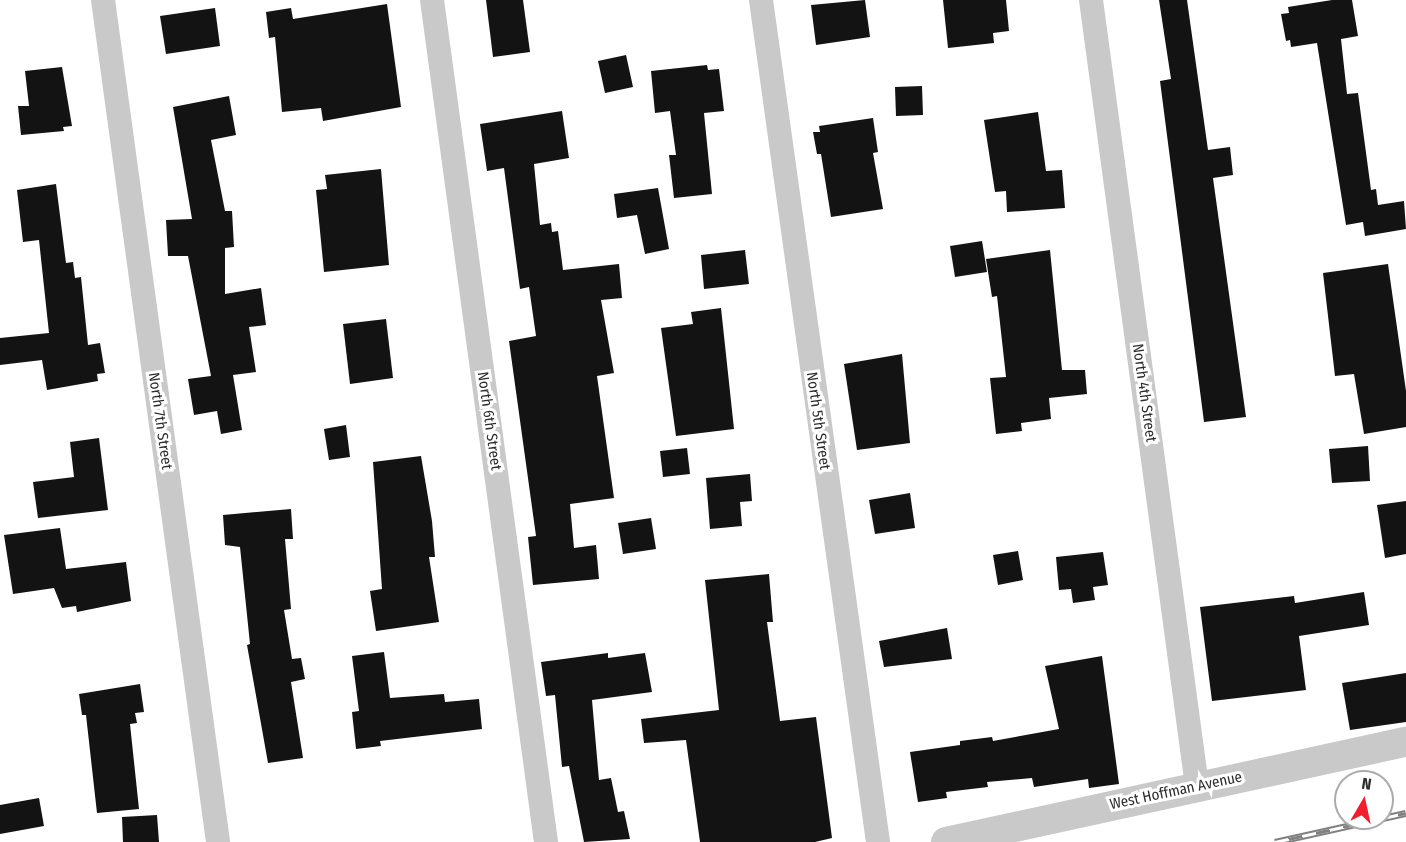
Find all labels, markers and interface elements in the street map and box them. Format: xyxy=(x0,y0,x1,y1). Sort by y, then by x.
street label: North 4th Street xyxy=(1128,343,1160,443)
street label: North 7th Street xyxy=(144,371,176,471)
street label: North 6th Street xyxy=(473,371,505,471)
street label: North 5th Street xyxy=(802,371,834,471)
street label: West Hoffman Avenue xyxy=(1108,768,1244,814)
north arrow xyxy=(1334,770,1394,830)
text: N xyxy=(1360,774,1373,794)

